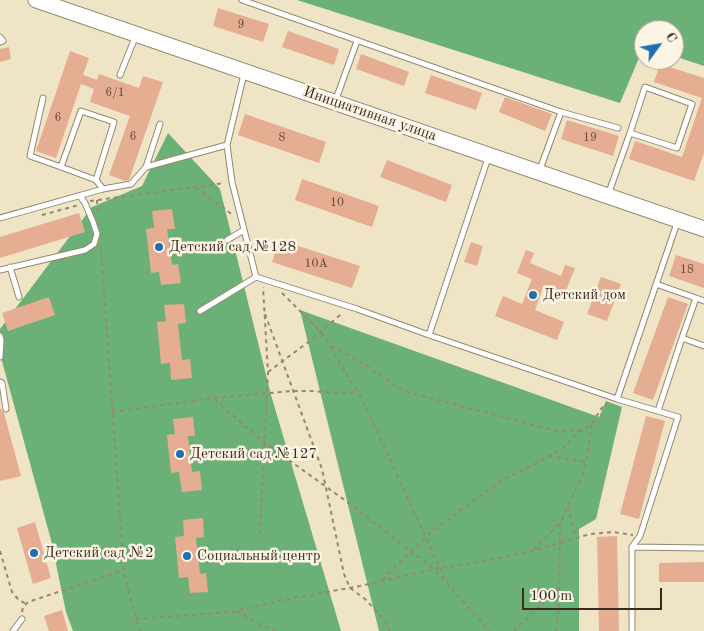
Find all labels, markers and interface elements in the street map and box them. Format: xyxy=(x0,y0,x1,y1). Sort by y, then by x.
house number: 9 xyxy=(238,18,244,32)
north arrow xyxy=(634,20,684,70)
text: С xyxy=(662,30,679,45)
street label: Инициативная улица xyxy=(301,83,439,145)
house number: 6/1 xyxy=(105,86,125,100)
house number: 6 xyxy=(55,111,61,125)
house number: 6 xyxy=(130,130,136,144)
house number: 8 xyxy=(279,131,285,145)
house number: 19 xyxy=(583,131,597,145)
house number: 10 xyxy=(330,196,344,210)
place label: Детский сад №128 xyxy=(169,238,296,256)
marker: Детский сад №128 xyxy=(153,241,165,253)
house number: 10А xyxy=(304,257,328,271)
house number: 18 xyxy=(680,263,694,277)
place label: Детский дом xyxy=(543,286,626,304)
marker: Детский дом xyxy=(527,289,539,301)
place label: Детский сад №127 xyxy=(190,445,317,463)
marker: Детский сад №127 xyxy=(174,448,186,460)
place label: Детский сад №2 xyxy=(44,544,154,562)
marker: Детский сад №2 xyxy=(28,547,40,559)
place label: Социальный центр xyxy=(197,547,321,565)
marker: Социальный центр xyxy=(181,550,193,562)
scale bar xyxy=(524,578,664,610)
text: 100 m xyxy=(530,589,572,604)

